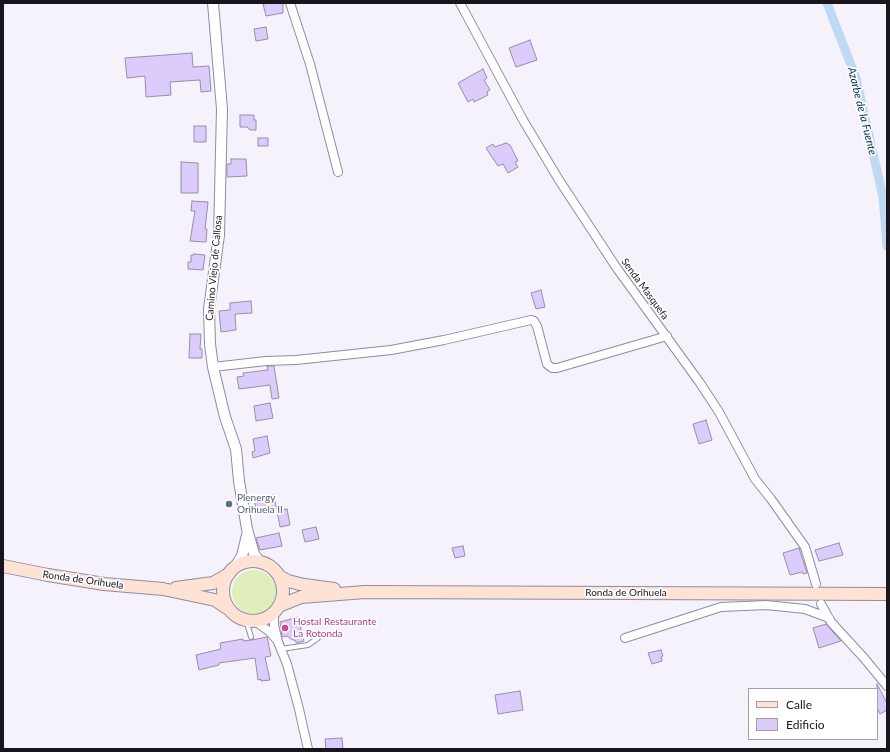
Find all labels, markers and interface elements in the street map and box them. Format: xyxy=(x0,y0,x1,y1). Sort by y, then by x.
water label: Azarbe de la Fuente xyxy=(845,66,879,156)
street label: Camino Viejo de Callosa xyxy=(203,215,225,321)
street label: Senda Masquefa xyxy=(619,256,671,322)
place label: Plenergy Orihuela II xyxy=(237,492,283,516)
marker: Plenergy Orihuela II xyxy=(224,499,234,509)
street label: Ronda de Orihuela xyxy=(42,568,124,592)
street label: Ronda de Orihuela xyxy=(585,587,667,599)
place label: Hostal Restaurante La Rotonda xyxy=(293,616,377,640)
marker: Hostal Restaurante La Rotonda xyxy=(280,623,290,633)
legend xyxy=(748,688,878,740)
text: Calle xyxy=(786,697,812,712)
text: Edificio xyxy=(786,717,825,732)

